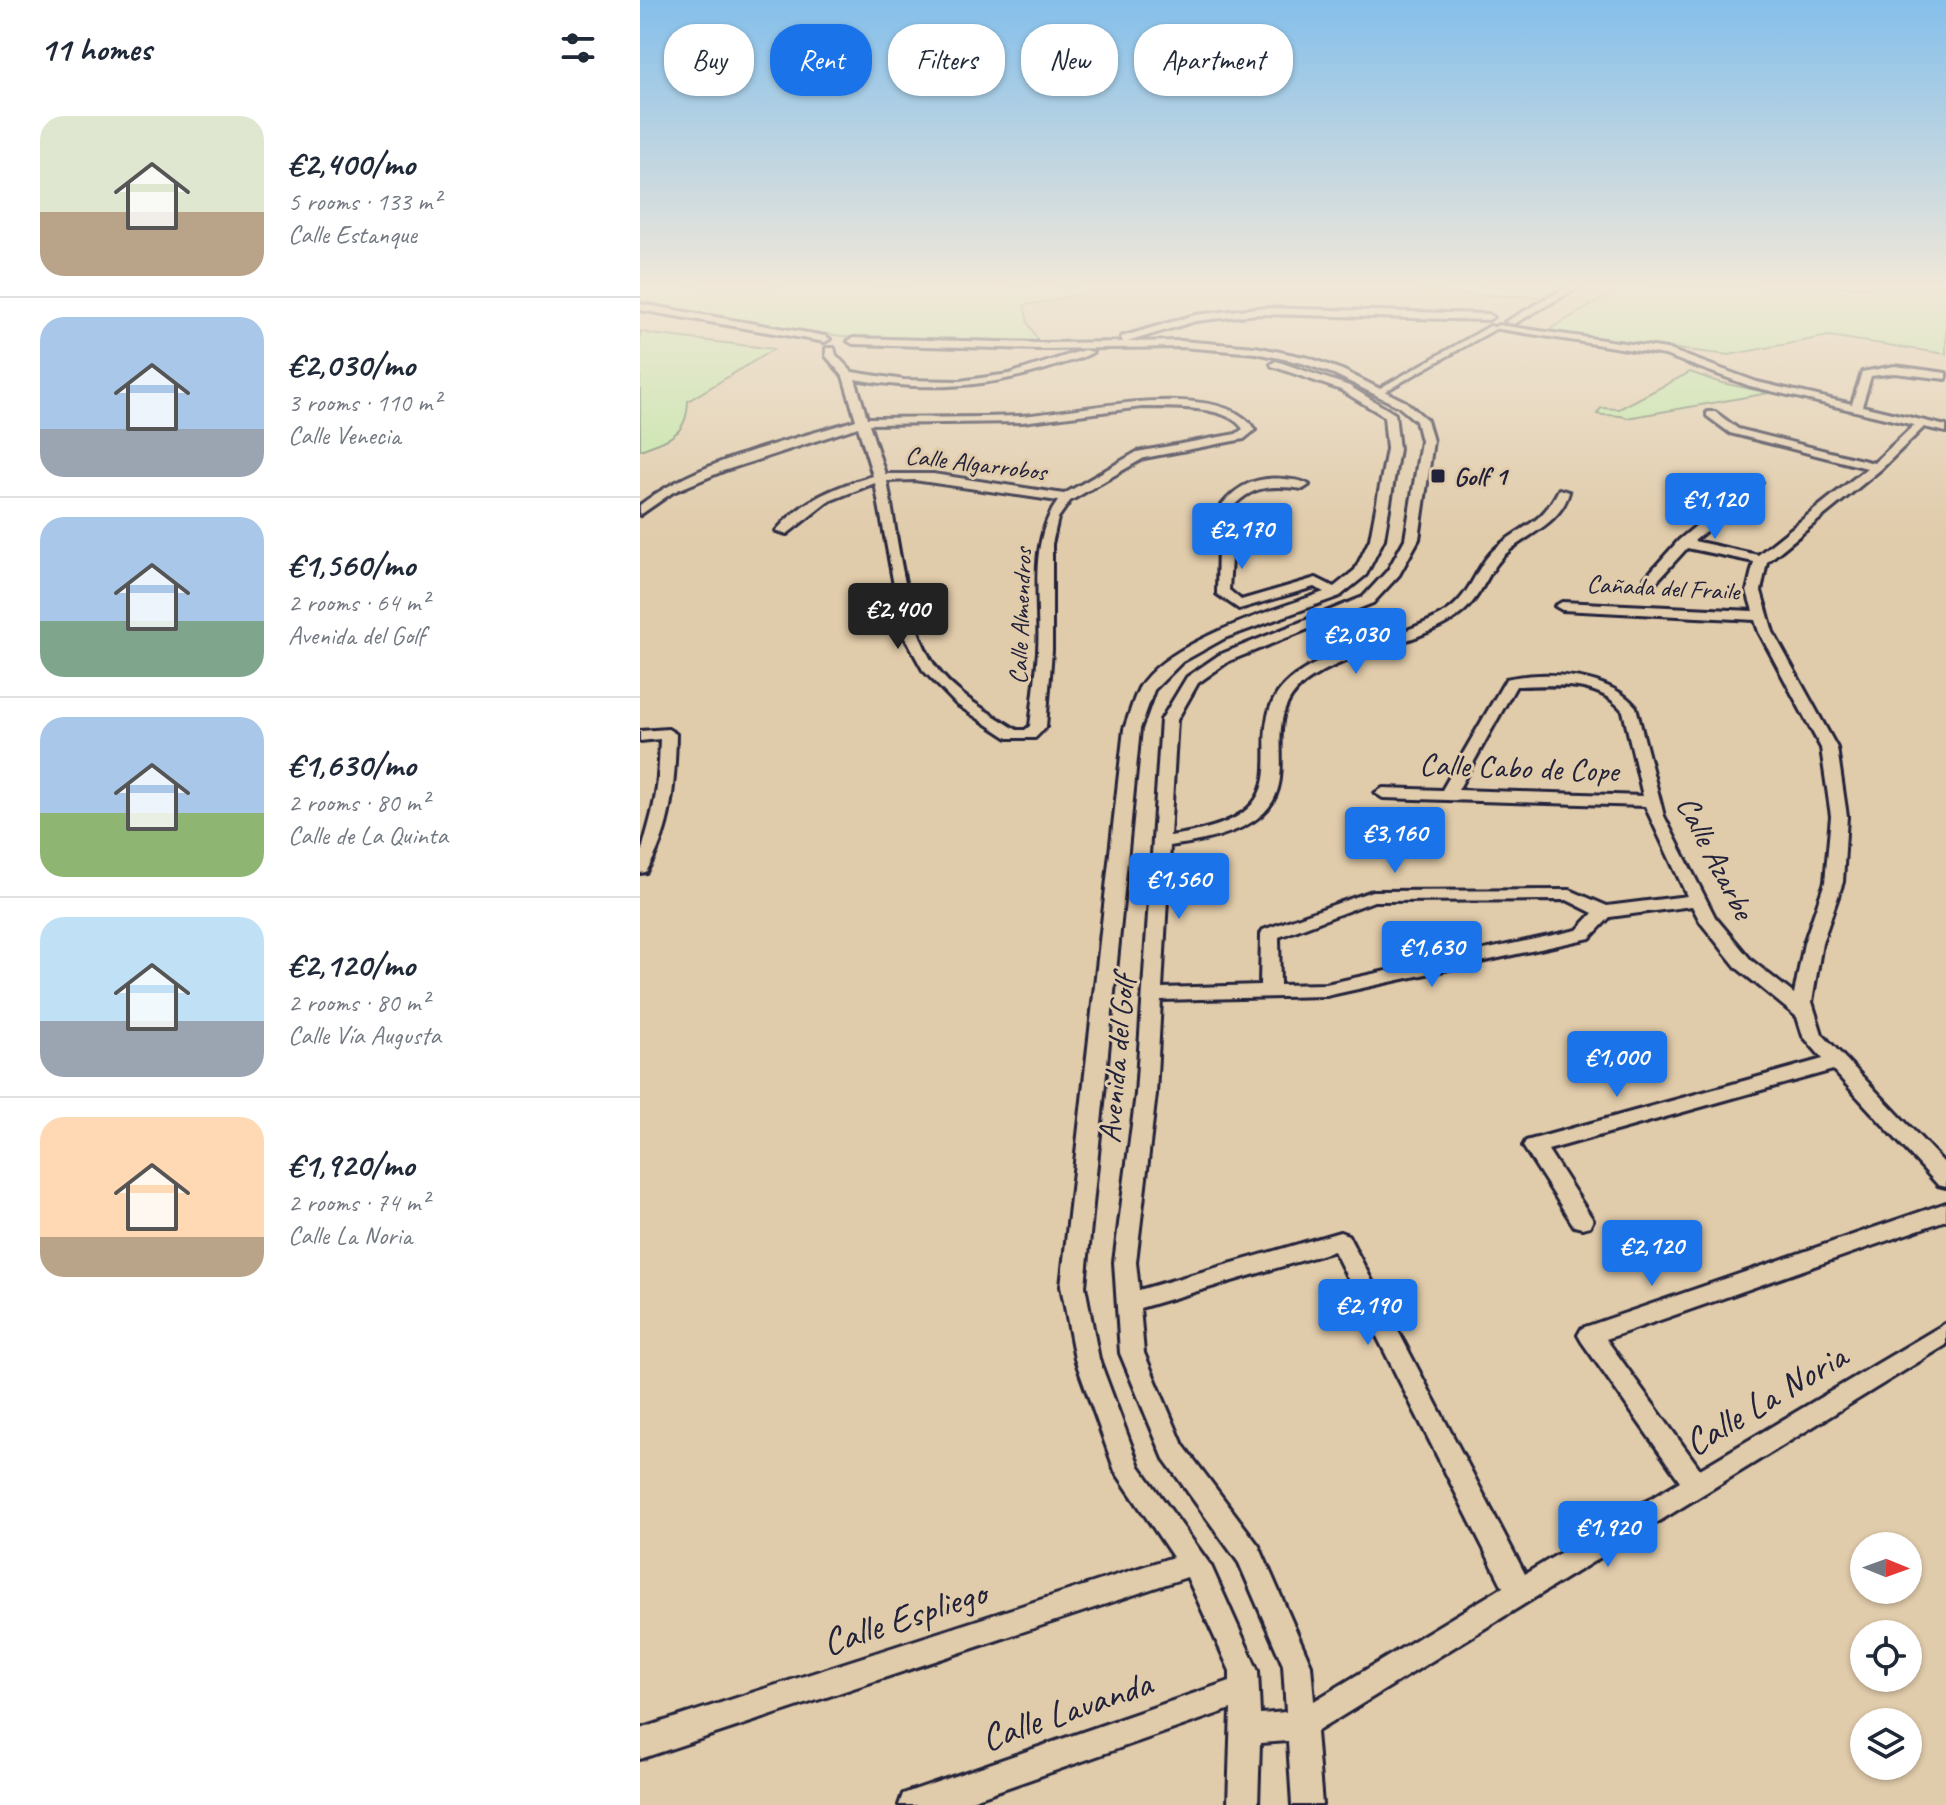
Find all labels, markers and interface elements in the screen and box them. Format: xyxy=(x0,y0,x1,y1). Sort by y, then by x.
chip: Buy xyxy=(664,24,754,96)
chip: Rent xyxy=(770,24,872,96)
chip: Filters xyxy=(888,24,1005,96)
chip: New xyxy=(1021,24,1118,96)
chip: Apartment xyxy=(1134,24,1293,96)
icon: filters xyxy=(556,26,600,70)
text: 11 homes xyxy=(40,27,151,70)
text: €2,400/mo xyxy=(288,142,415,185)
icon: home xyxy=(104,148,200,244)
text: 5 rooms · 133 m² xyxy=(288,185,440,218)
text: Calle Estanque xyxy=(288,218,417,251)
text: €2,030/mo xyxy=(288,343,415,386)
icon: home xyxy=(104,349,200,445)
text: 3 rooms · 110 m² xyxy=(288,386,440,419)
text: Calle Venecia xyxy=(288,419,400,452)
street label: Calle Algarrobos xyxy=(904,438,1050,489)
place label: Golf 1 xyxy=(1454,460,1510,493)
marker: Golf 1 xyxy=(1429,467,1447,485)
pin: €1,120 xyxy=(1650,473,1780,541)
text: €1,120 xyxy=(1683,482,1747,515)
pin: €2,170 xyxy=(1177,503,1307,571)
text: €2,170 xyxy=(1210,512,1274,545)
text: €1,560/mo xyxy=(288,543,415,586)
street label: Calle Almendros xyxy=(1002,545,1039,685)
icon: home xyxy=(104,549,200,645)
street label: Cañada del Fraile xyxy=(1586,567,1742,608)
pin: €2,400 xyxy=(833,583,963,651)
text: 2 rooms · 64 m² xyxy=(288,586,429,619)
text: €2,400 xyxy=(866,592,930,625)
pin: €2,030 xyxy=(1291,608,1421,676)
text: €2,030 xyxy=(1324,617,1388,650)
text: Avenida del Golf xyxy=(288,619,425,652)
text: €1,630/mo xyxy=(288,743,416,786)
street label: Calle Cabo de Cope xyxy=(1419,744,1622,792)
icon: home xyxy=(104,749,200,845)
text: 2 rooms · 80 m² xyxy=(288,786,429,819)
street label: Calle Azarbe xyxy=(1667,789,1765,928)
pin: €3,160 xyxy=(1330,807,1460,875)
text: €3,160 xyxy=(1363,816,1427,849)
text: Calle de La Quinta xyxy=(288,819,448,852)
pin: €1,560 xyxy=(1114,853,1244,921)
text: €1,560 xyxy=(1147,862,1211,895)
pin: €1,630 xyxy=(1367,921,1497,989)
text: €1,630 xyxy=(1400,930,1464,963)
text: €2,120/mo xyxy=(288,943,415,986)
icon: home xyxy=(104,949,200,1045)
street label: Avenida del Golf xyxy=(1089,967,1145,1145)
text: 2 rooms · 80 m² xyxy=(288,986,429,1019)
text: Calle Vía Augusta xyxy=(288,1019,441,1052)
pin: €1,000 xyxy=(1552,1031,1682,1099)
text: €1,000 xyxy=(1585,1040,1649,1073)
text: €1,920/mo xyxy=(288,1143,414,1186)
icon: home xyxy=(104,1149,200,1245)
text: 2 rooms · 74 m² xyxy=(288,1186,429,1219)
text: Calle La Noria xyxy=(288,1219,412,1252)
pin: €2,120 xyxy=(1587,1220,1717,1288)
text: €2,120 xyxy=(1620,1229,1684,1262)
pin: €2,190 xyxy=(1303,1279,1433,1347)
text: €2,190 xyxy=(1336,1288,1400,1321)
street label: Calle La Noria xyxy=(1676,1331,1858,1466)
pin: €1,920 xyxy=(1543,1501,1673,1569)
text: €1,920 xyxy=(1576,1510,1640,1543)
north arrow xyxy=(1850,1532,1922,1604)
map controls xyxy=(1850,1532,1922,1780)
street label: Calle Espliego xyxy=(816,1568,995,1666)
button: locate xyxy=(1850,1620,1922,1692)
street label: Calle Lavanda xyxy=(975,1659,1160,1762)
button: layers xyxy=(1850,1708,1922,1780)

